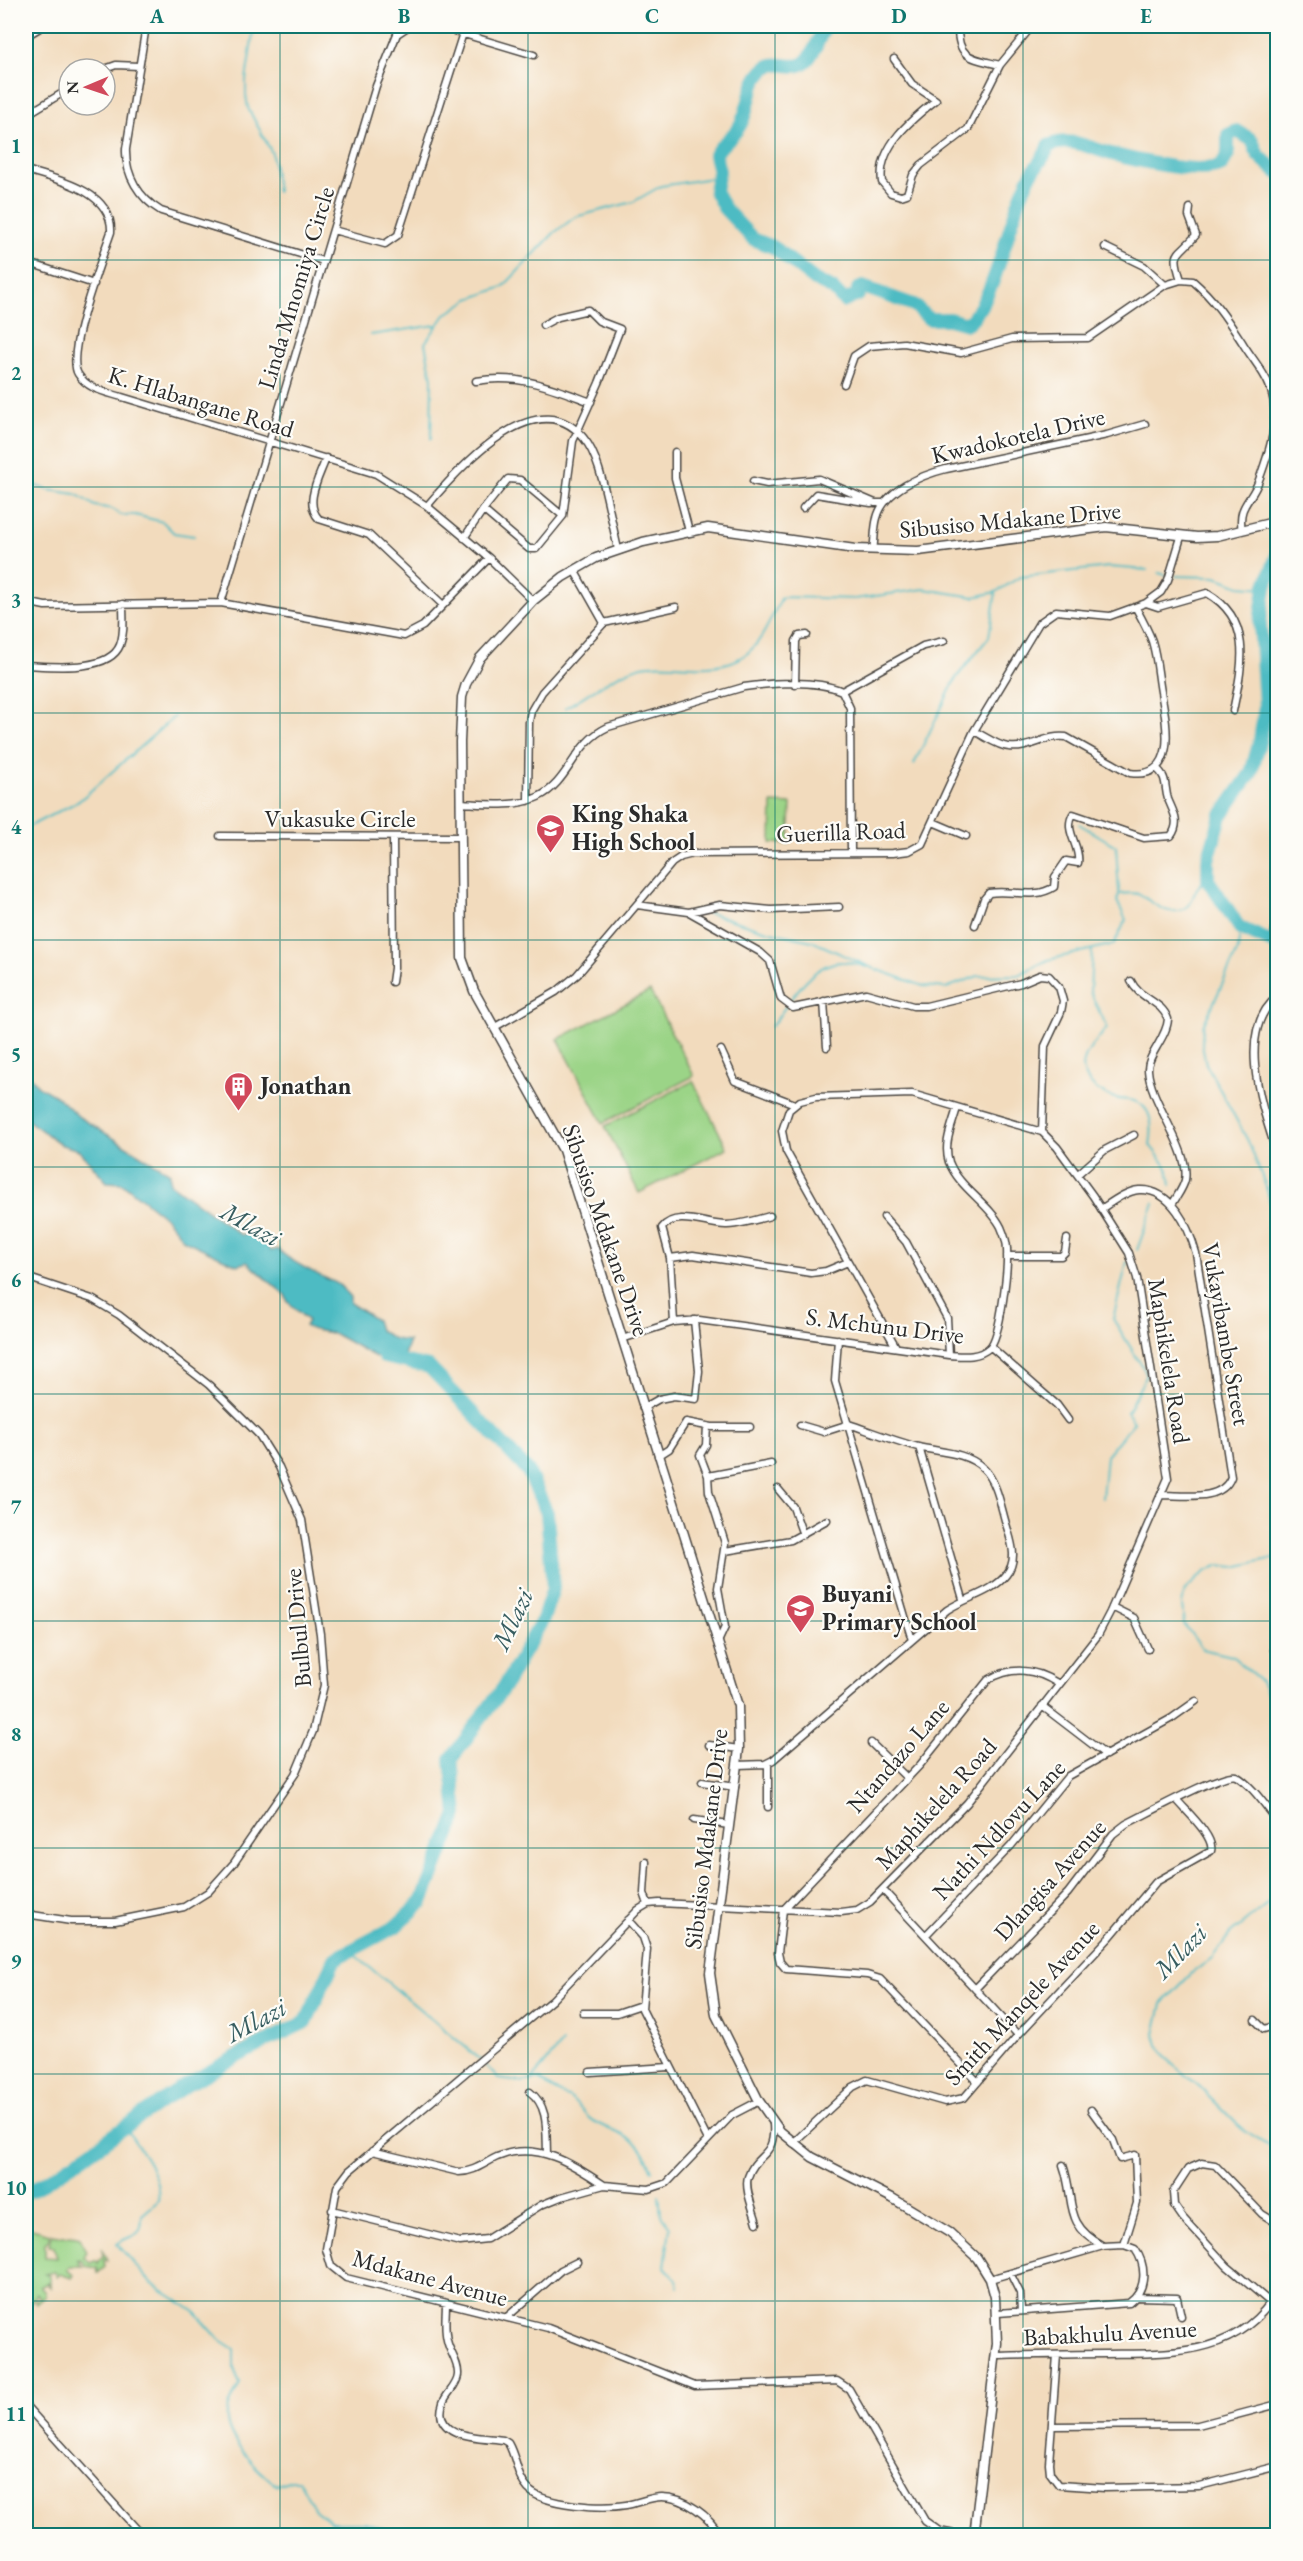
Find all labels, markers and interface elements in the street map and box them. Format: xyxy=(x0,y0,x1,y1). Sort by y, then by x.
text: A xyxy=(149,3,165,29)
text: B xyxy=(398,3,410,29)
text: C xyxy=(645,3,659,29)
text: D xyxy=(891,3,907,29)
text: E xyxy=(1140,3,1152,29)
north arrow xyxy=(57,57,117,117)
text: N xyxy=(62,81,83,94)
text: 1 xyxy=(11,133,21,159)
street label: Linda Mnomiya Circle xyxy=(250,183,341,393)
street label: K. Hlabangane Road xyxy=(104,359,299,445)
text: 2 xyxy=(11,360,22,386)
street label: Kwadokotela Drive xyxy=(928,400,1108,471)
street label: Sibusiso Mdakane Drive xyxy=(898,494,1122,545)
text: 3 xyxy=(11,587,21,613)
place label: King Shaka High School xyxy=(572,798,695,858)
street label: Vukasuke Circle xyxy=(264,803,416,834)
school or university icon: King Shaka High School xyxy=(535,812,567,854)
text: 4 xyxy=(11,814,22,840)
street label: Guerilla Road xyxy=(776,814,907,849)
text: 5 xyxy=(11,1041,21,1067)
building icon: Jonathan xyxy=(223,1070,255,1112)
place label: Jonathan xyxy=(258,1070,352,1101)
street label: Sibusiso Mdakane Drive xyxy=(556,1120,657,1340)
water label: Mlazi xyxy=(213,1193,288,1255)
street label: Vukayibambe Street xyxy=(1195,1240,1258,1428)
text: 6 xyxy=(11,1267,22,1293)
street label: Maphikelela Road xyxy=(1141,1276,1198,1447)
street label: S. Mchunu Drive xyxy=(804,1300,966,1351)
text: 7 xyxy=(11,1494,22,1520)
street label: Bulbul Drive xyxy=(277,1567,318,1689)
place label: Buyani Primary School xyxy=(822,1578,977,1638)
water label: Mlazi xyxy=(482,1582,541,1657)
school or university icon: Buyani Primary School xyxy=(785,1592,817,1634)
street label: Ntandazo Lane xyxy=(840,1692,956,1819)
text: 8 xyxy=(11,1721,21,1747)
street label: Sibusiso Mdakane Drive xyxy=(677,1727,734,1951)
street label: Maphikelela Road xyxy=(868,1731,1004,1876)
street label: Nathi Ndlovu Lane xyxy=(926,1753,1072,1906)
street label: Dlangisa Avenue xyxy=(987,1812,1112,1947)
street label: Smith Manqele Avenue xyxy=(937,1914,1106,2092)
water label: Mlazi xyxy=(1144,1915,1215,1987)
text: 9 xyxy=(11,1948,22,1974)
water label: Mlazi xyxy=(218,1989,293,2051)
text: 10 xyxy=(5,2175,27,2201)
street label: Mdakane Avenue xyxy=(349,2242,511,2313)
street label: Babakhulu Avenue xyxy=(1023,2312,1197,2353)
text: 11 xyxy=(5,2401,27,2427)

